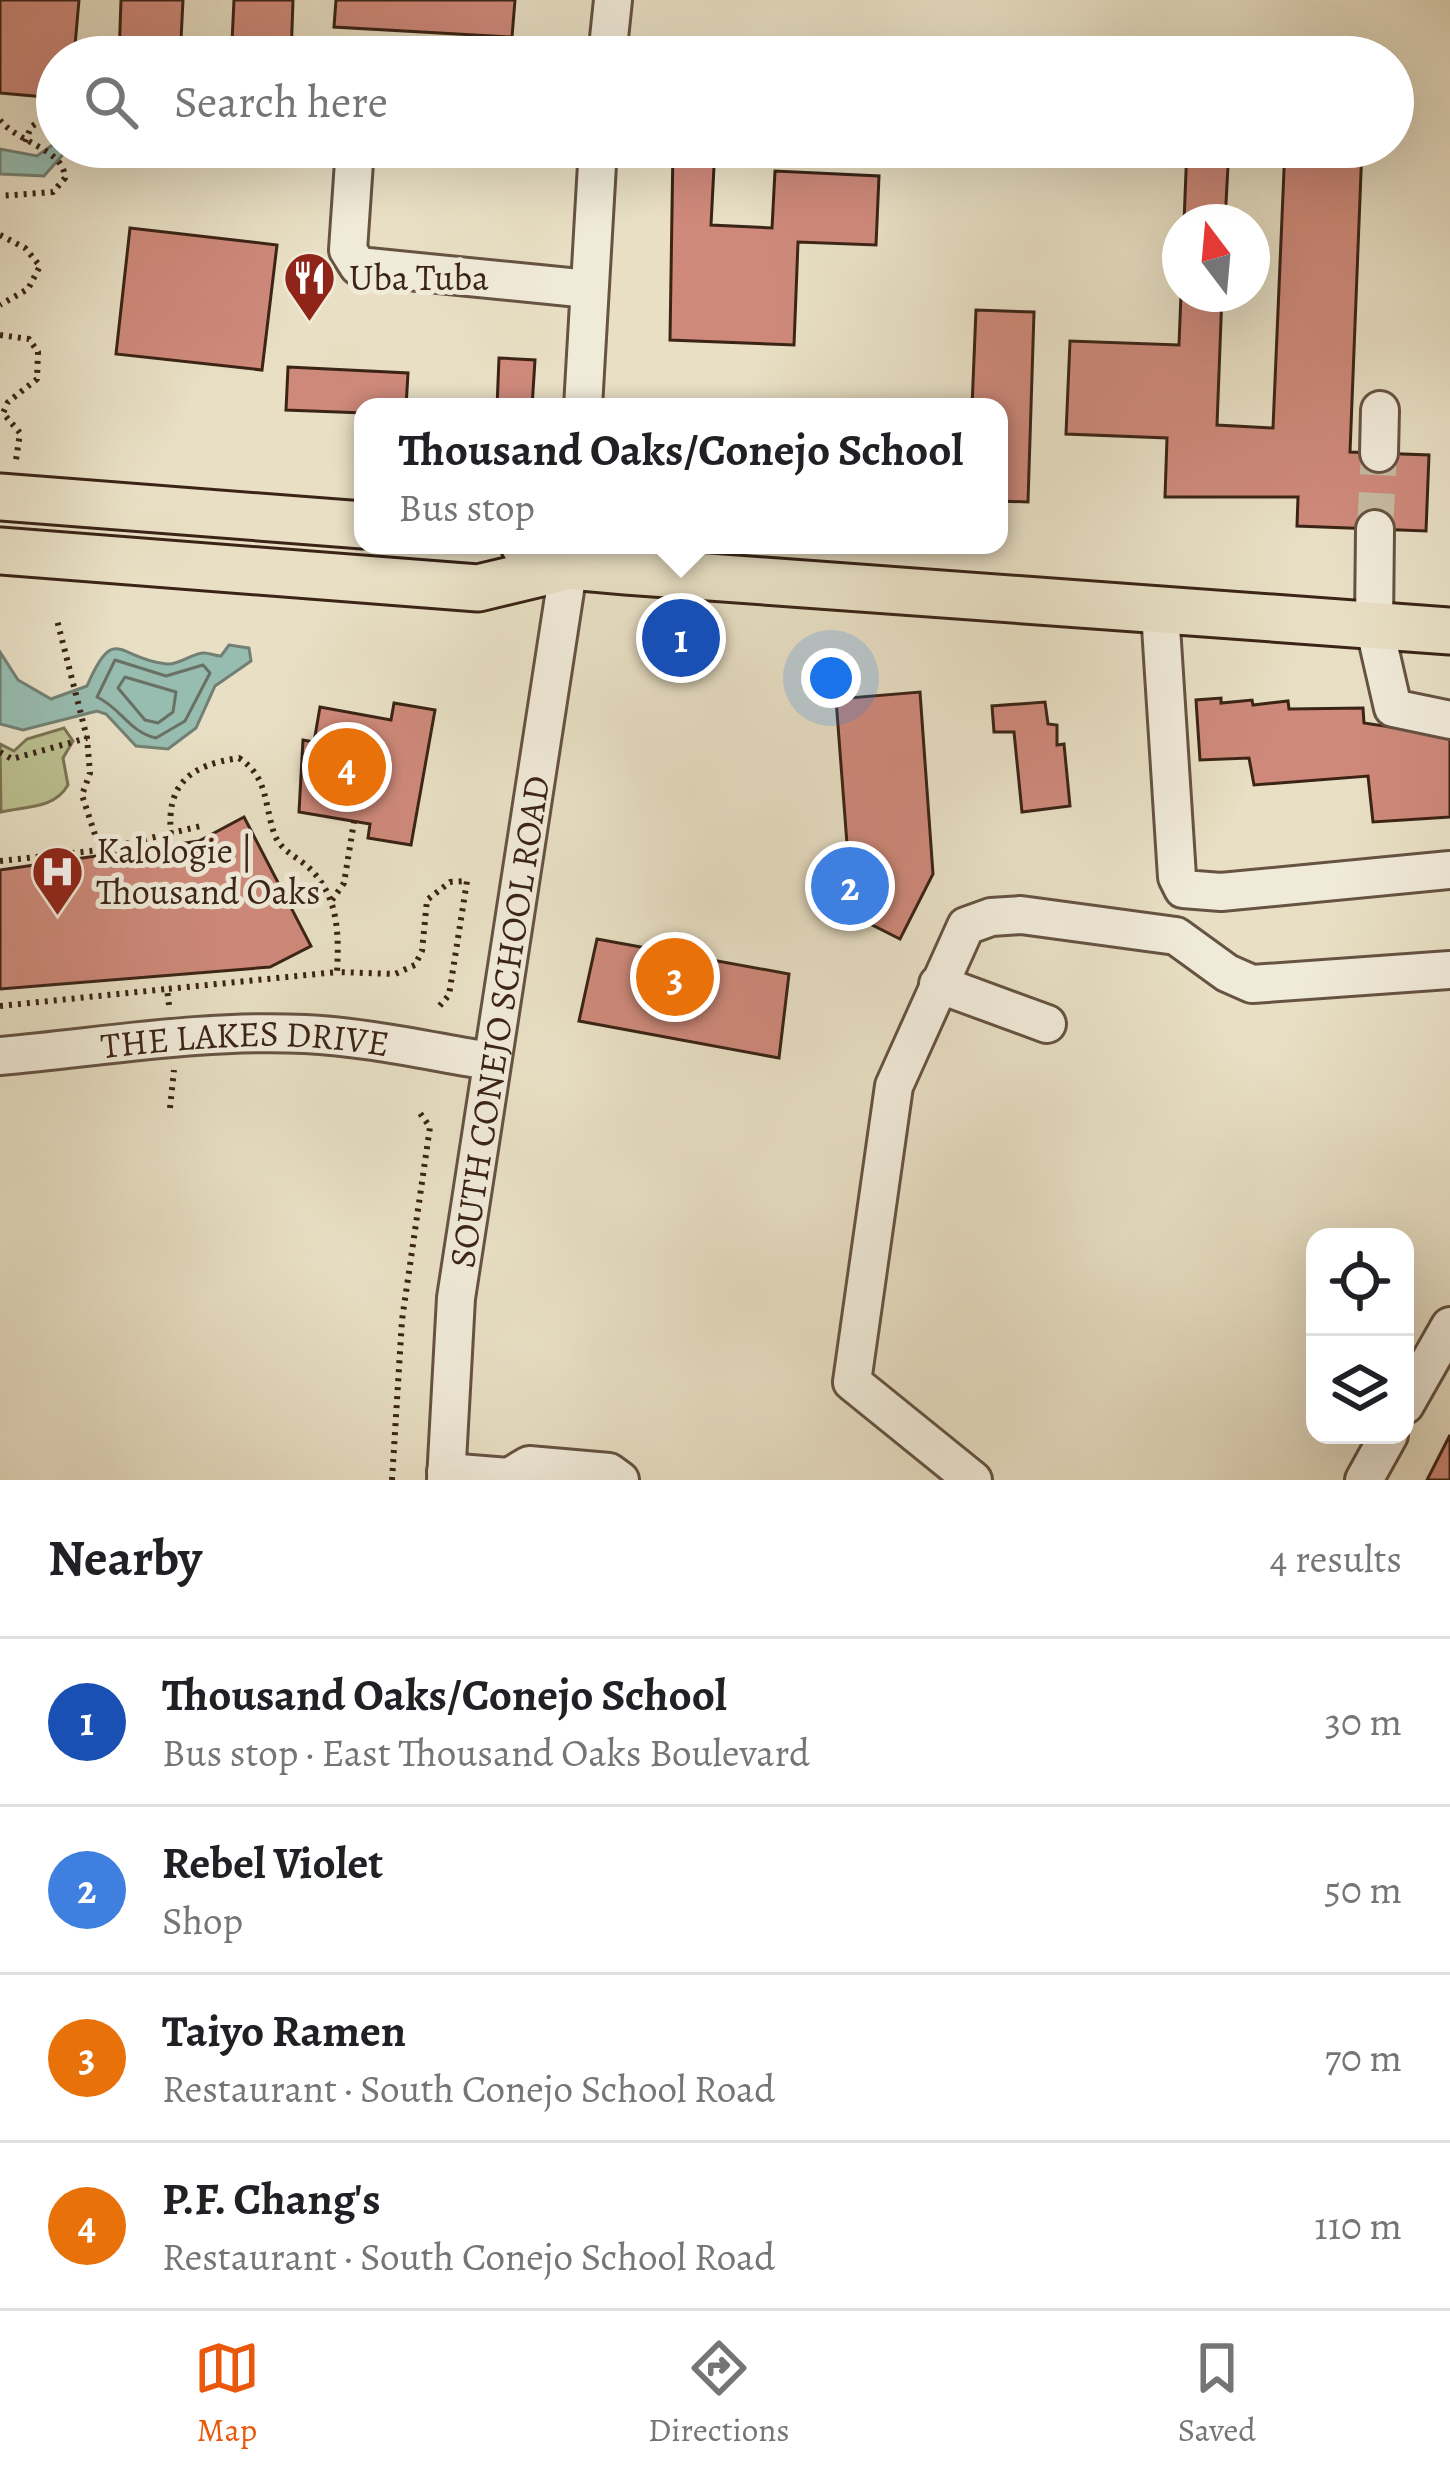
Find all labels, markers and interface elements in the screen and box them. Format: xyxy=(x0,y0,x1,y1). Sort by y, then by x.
search box xyxy=(36,36,1414,168)
icon: search xyxy=(78,69,144,135)
text: Search here xyxy=(174,71,388,133)
north arrow xyxy=(1162,204,1270,312)
restaurant icon: Uba Tuba xyxy=(282,249,338,323)
place label: Uba Tuba xyxy=(349,253,489,302)
popup xyxy=(354,398,1008,554)
text: Thousand Oaks/Conejo School xyxy=(399,419,963,481)
text: Bus stop xyxy=(399,481,535,534)
pin: 1 xyxy=(642,593,720,683)
your location xyxy=(801,648,861,708)
pin: 4 xyxy=(308,722,386,812)
street label: SOUTH CONEJO SCHOOL ROAD xyxy=(437,772,561,1271)
place label: Kalologie | Thousand Oaks xyxy=(96,826,321,916)
pin: 2 xyxy=(811,841,889,931)
hospital icon: Kalologie | Thousand Oaks xyxy=(29,843,85,917)
pin: 3 xyxy=(636,932,714,1022)
street label: THE LAKES DRIVE xyxy=(98,1009,392,1070)
map controls xyxy=(1306,1228,1414,1444)
button: locate xyxy=(1306,1228,1414,1336)
button: layers xyxy=(1306,1336,1414,1444)
text: Nearby xyxy=(48,1523,202,1593)
text: 4 results xyxy=(1270,1532,1402,1585)
text: Thousand Oaks/Conejo School xyxy=(162,1664,727,1726)
text: 1 xyxy=(80,1695,94,1748)
text: 30 m xyxy=(1325,1695,1402,1748)
text: Bus stop · East Thousand Oaks Boulevard xyxy=(162,1726,810,1779)
text: Rebel Violet xyxy=(162,1832,383,1894)
text: 2 xyxy=(78,1863,96,1916)
text: 50 m xyxy=(1324,1863,1402,1916)
text: Shop xyxy=(162,1894,243,1947)
text: Taiyo Ramen xyxy=(162,2000,406,2062)
text: 3 xyxy=(79,2031,95,2084)
text: 70 m xyxy=(1325,2031,1402,2084)
text: Restaurant · South Conejo School Road xyxy=(162,2062,775,2115)
text: P.F. Chang's xyxy=(162,2168,381,2230)
text: 4 xyxy=(78,2199,96,2252)
text: 110 m xyxy=(1314,2199,1402,2252)
text: Restaurant · South Conejo School Road xyxy=(162,2230,775,2283)
tab: Map xyxy=(194,2335,260,2452)
tab: Directions xyxy=(648,2335,790,2452)
tab: Saved xyxy=(1178,2335,1256,2452)

